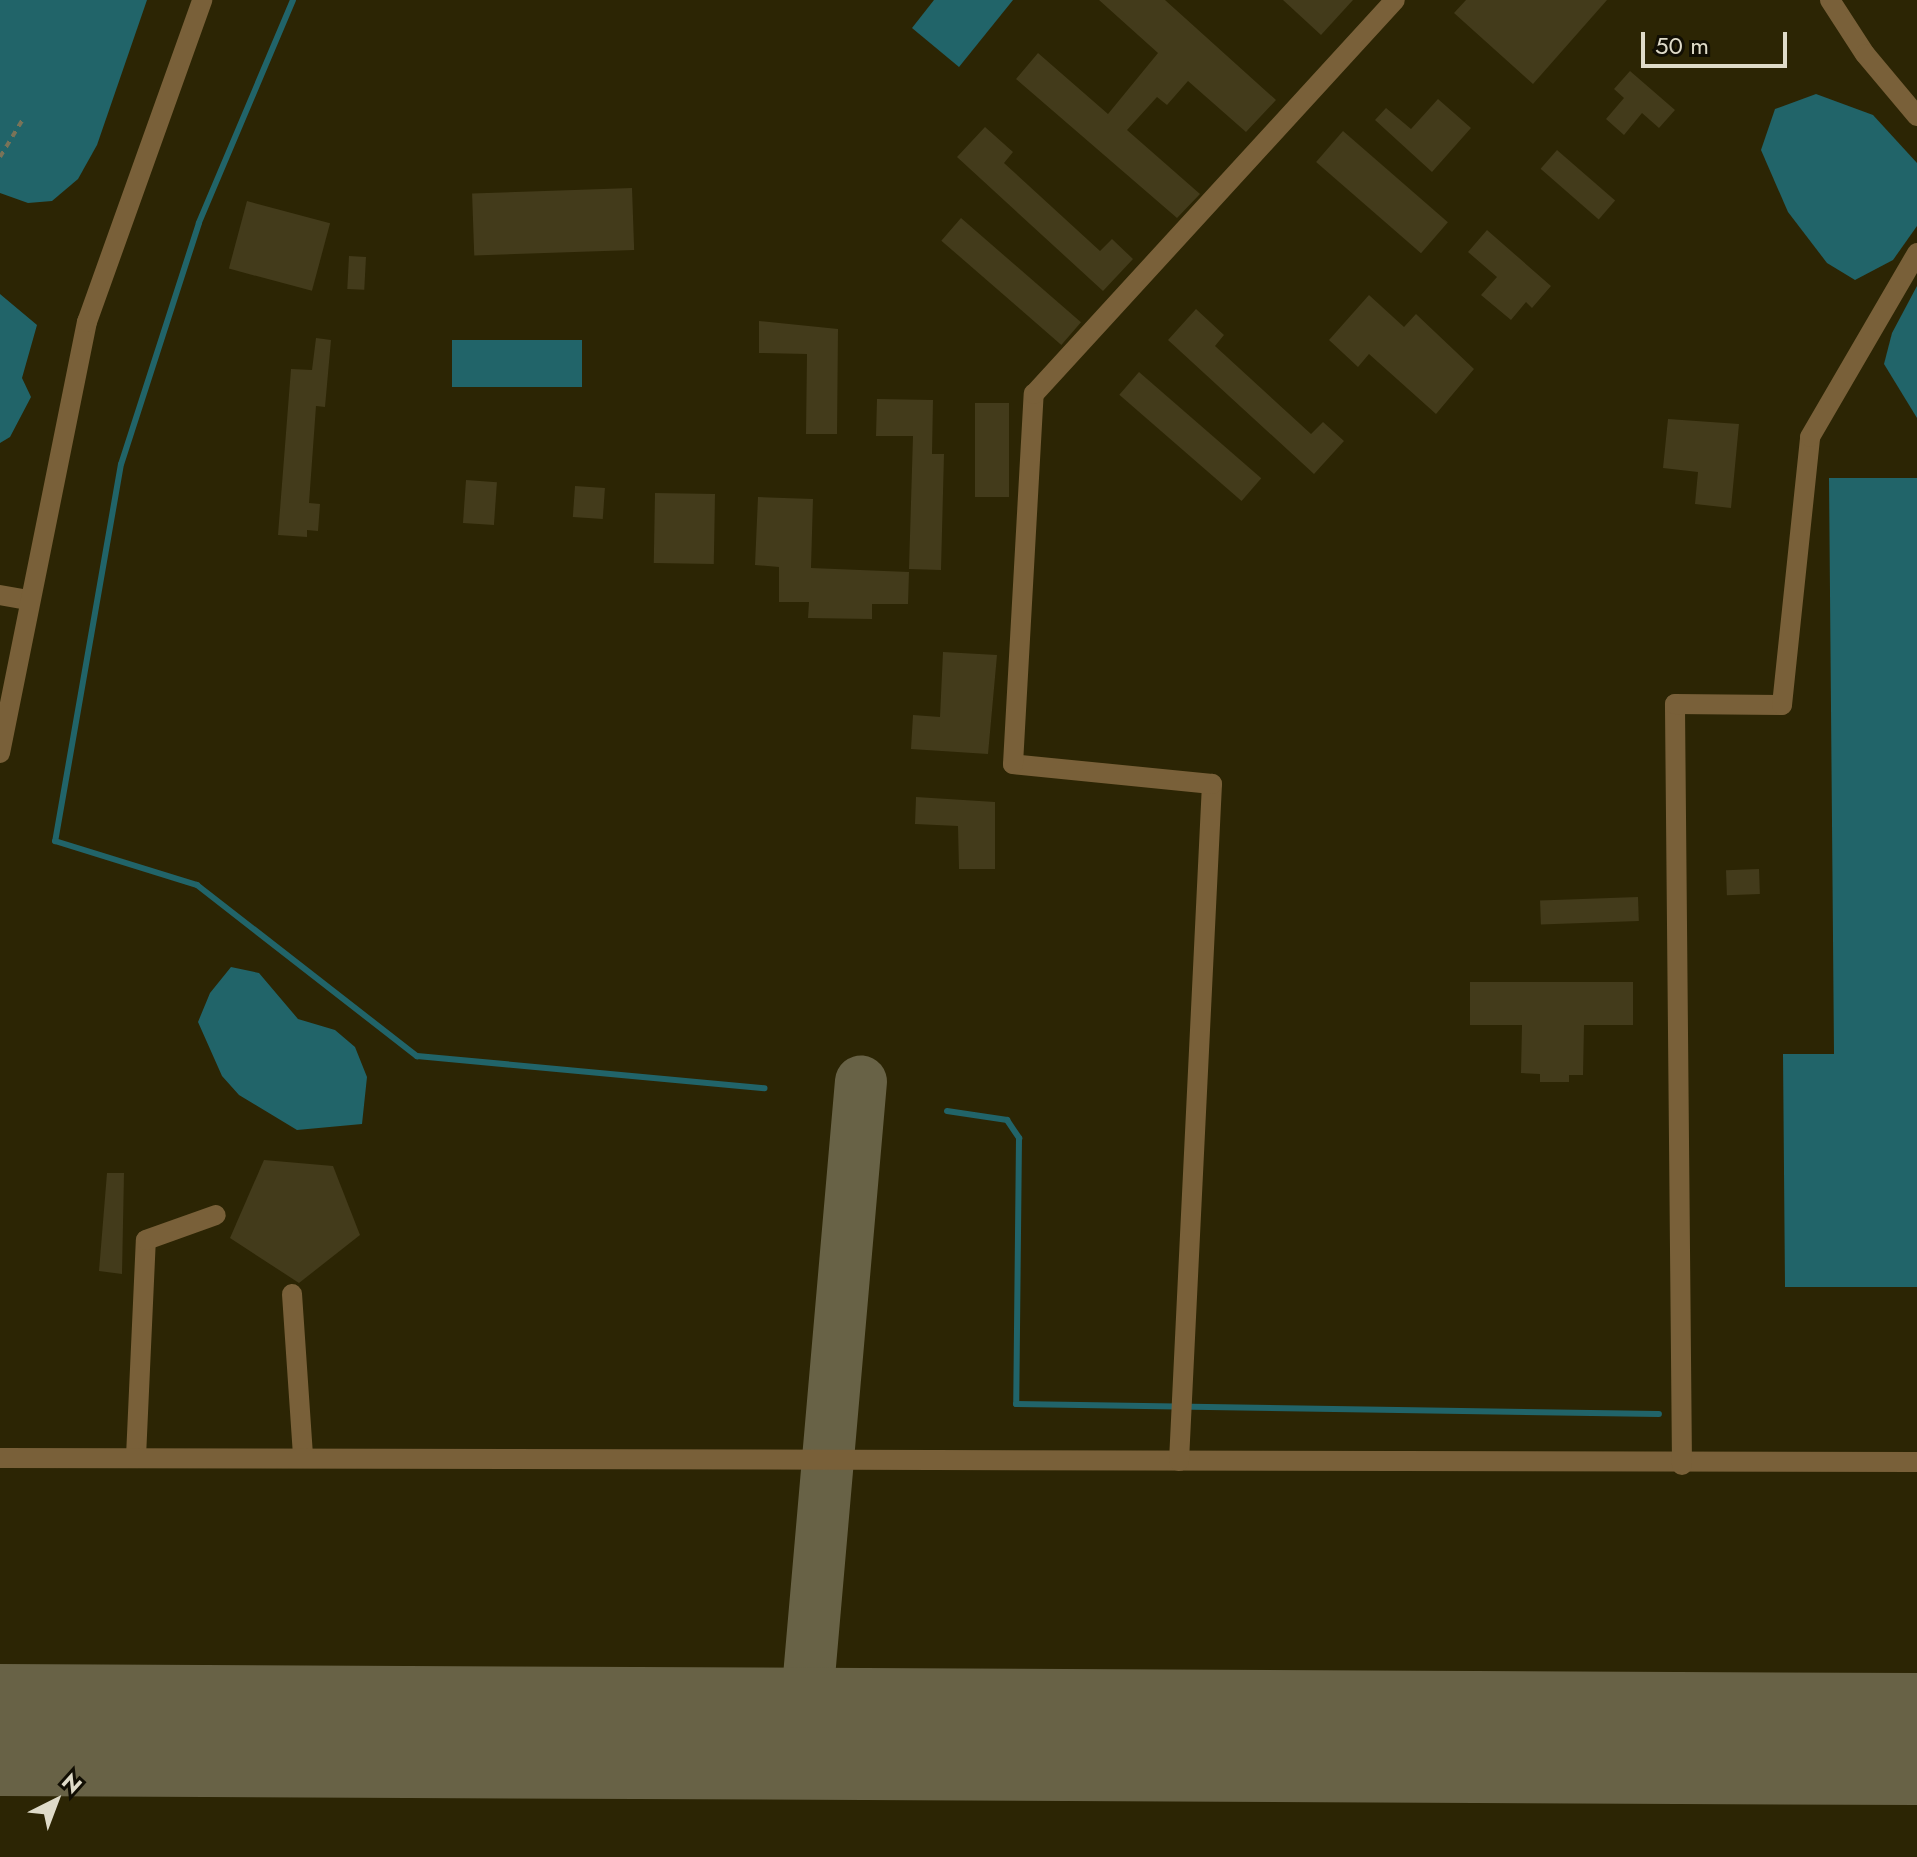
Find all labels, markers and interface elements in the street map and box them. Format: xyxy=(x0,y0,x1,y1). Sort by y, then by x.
scale bar xyxy=(1645,16,1791,66)
text: 50 m xyxy=(1655,28,1709,63)
north arrow xyxy=(16,1761,96,1841)
text: N xyxy=(55,1765,89,1801)

